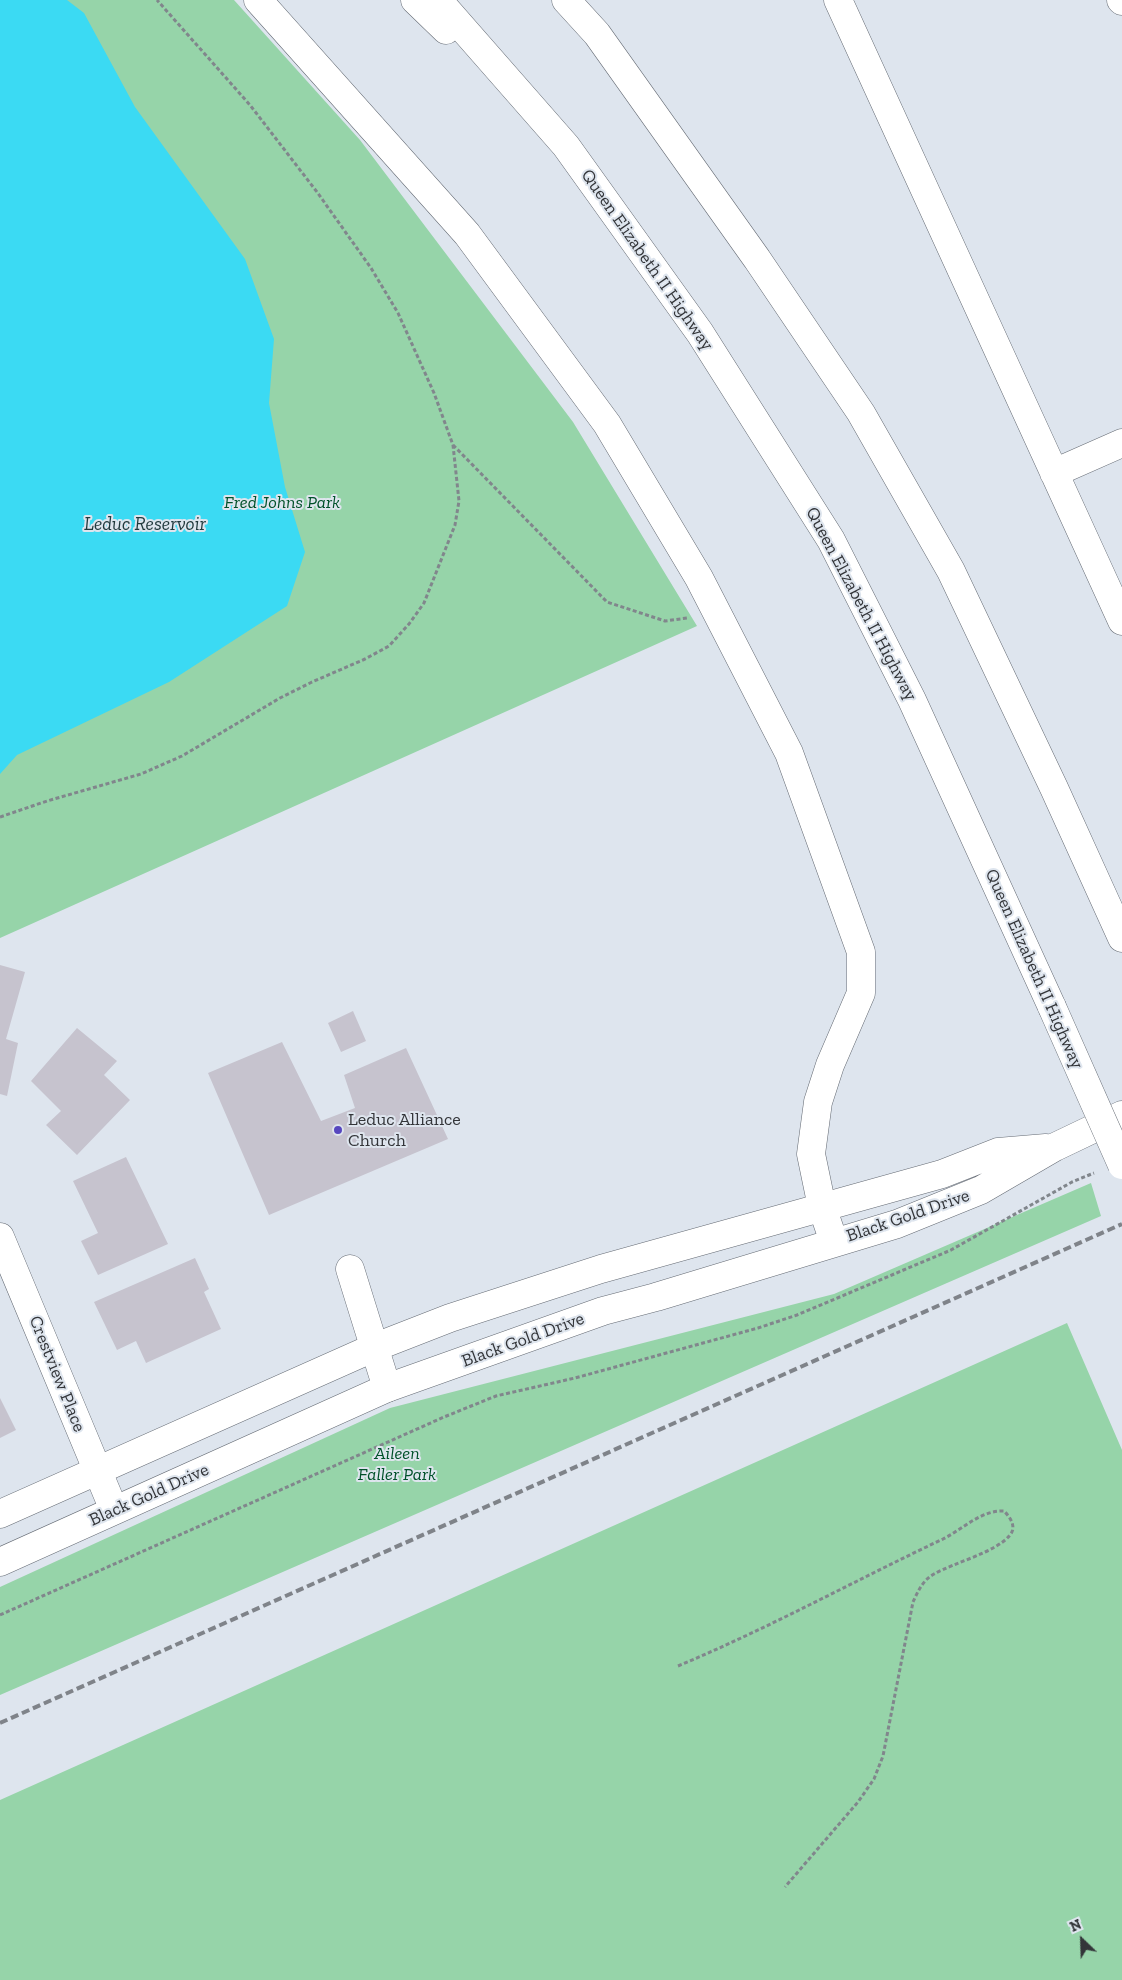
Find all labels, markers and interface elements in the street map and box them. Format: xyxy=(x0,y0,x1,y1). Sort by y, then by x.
street label: Queen Elizabeth II Highway xyxy=(576,165,718,355)
park label: Fred Johns Park xyxy=(224,492,340,514)
street label: Queen Elizabeth II Highway xyxy=(801,503,921,705)
water label: Leduc Reservoir xyxy=(84,514,206,536)
street label: Queen Elizabeth II Highway xyxy=(980,866,1088,1072)
place label: Leduc Alliance Church xyxy=(348,1109,461,1152)
marker: Leduc Alliance Church xyxy=(332,1124,344,1136)
street label: Black Gold Drive xyxy=(844,1185,972,1247)
street label: Black Gold Drive xyxy=(459,1308,587,1372)
street label: Crestview Place xyxy=(24,1313,90,1435)
park label: Aileen Faller Park xyxy=(358,1443,436,1486)
street label: Black Gold Drive xyxy=(86,1459,212,1531)
north arrow xyxy=(1057,1915,1107,1965)
text: N xyxy=(1067,1916,1084,1936)

